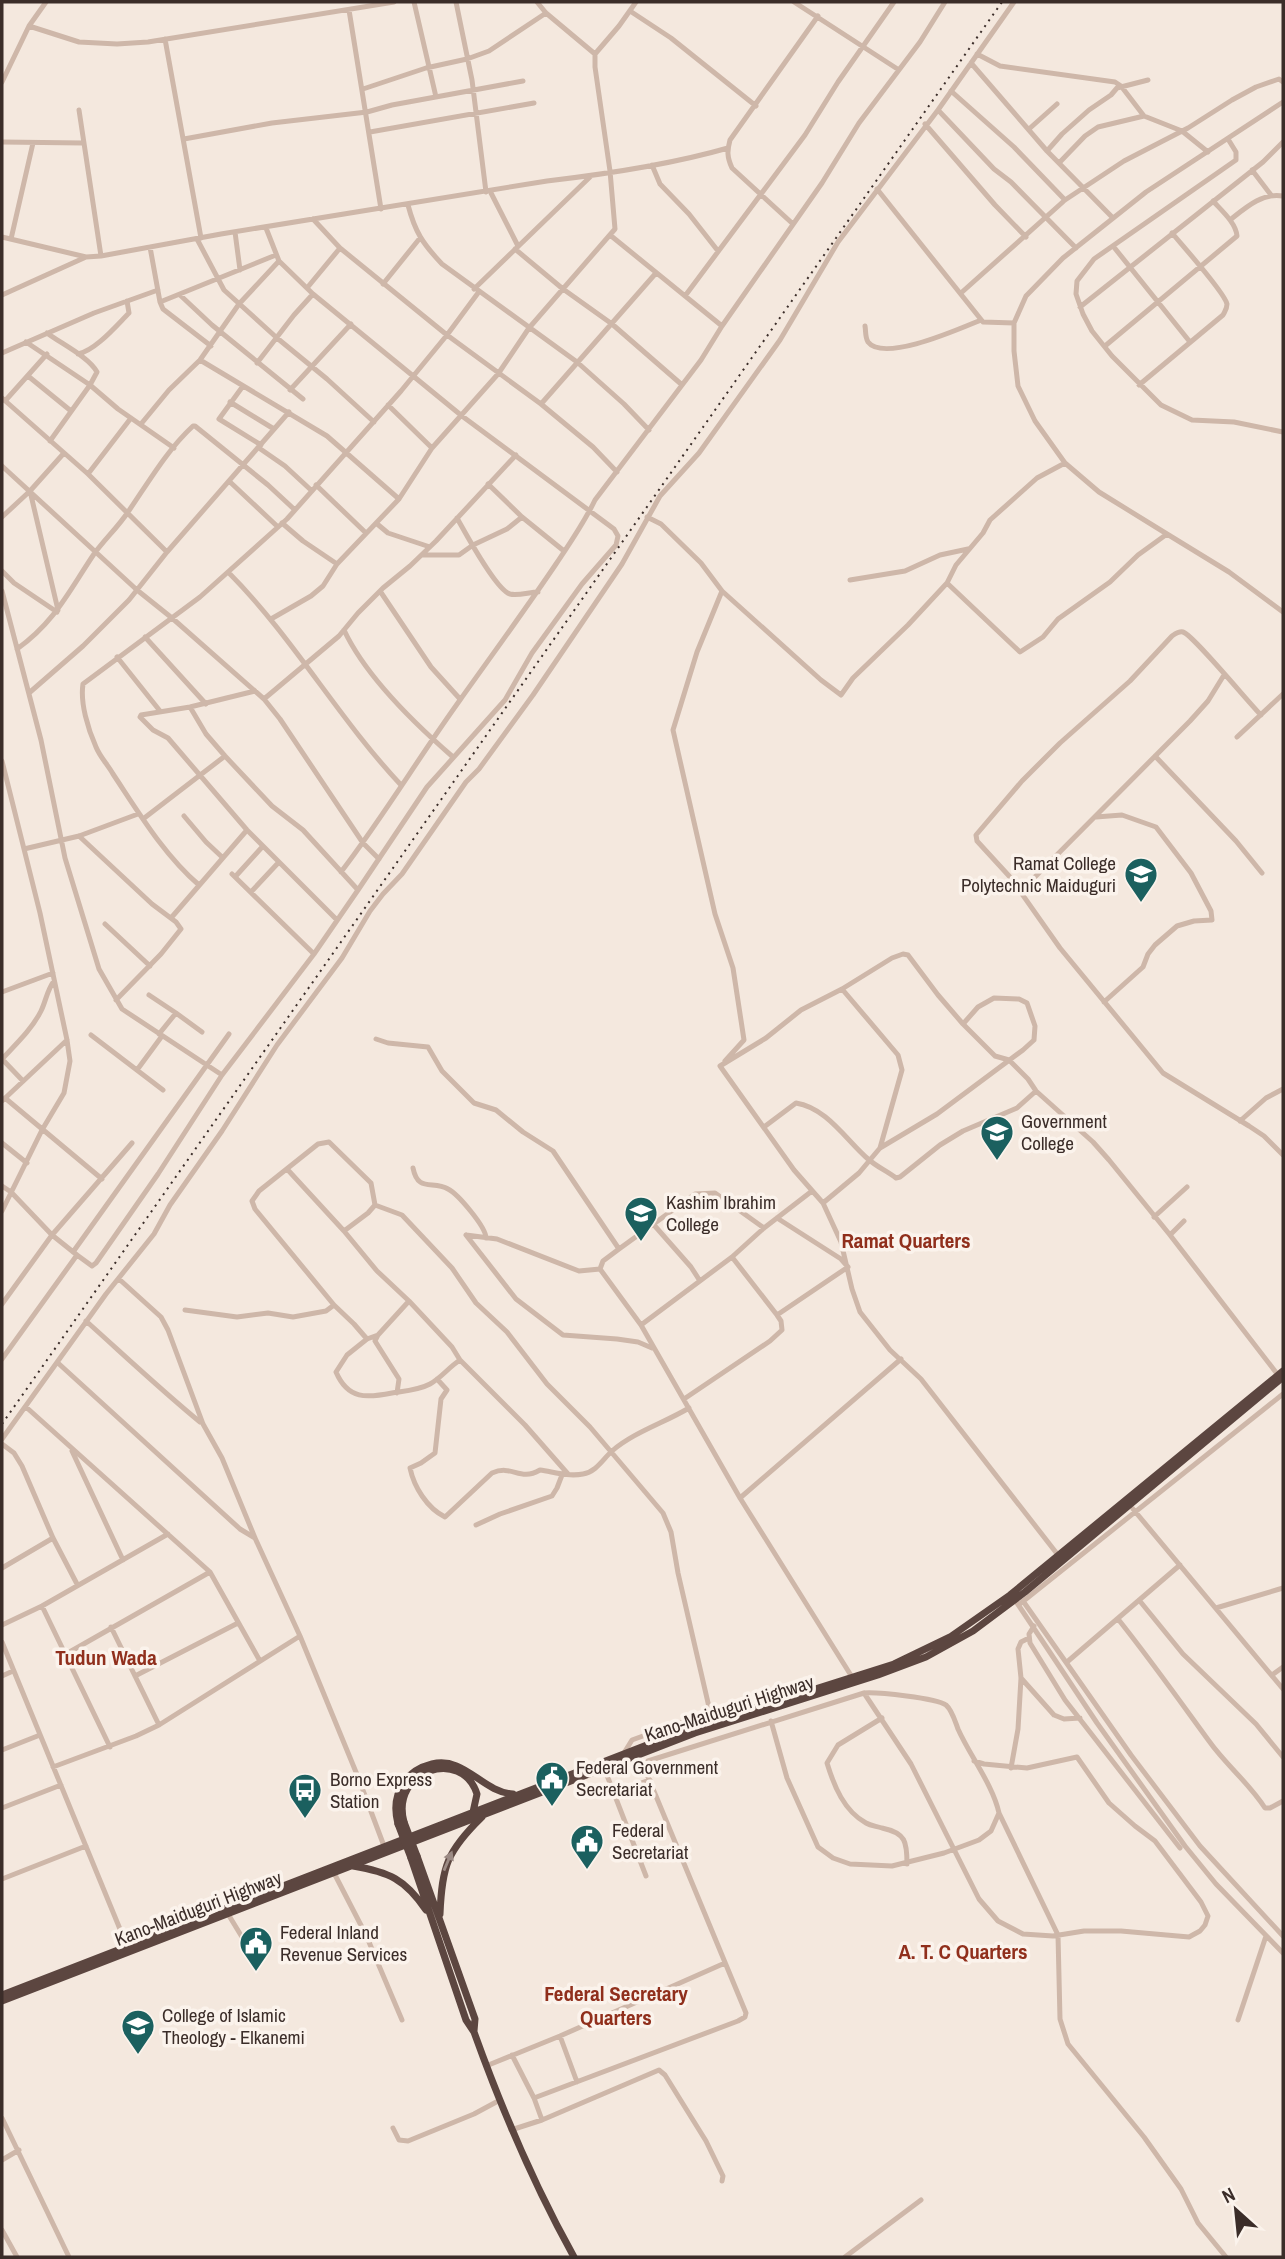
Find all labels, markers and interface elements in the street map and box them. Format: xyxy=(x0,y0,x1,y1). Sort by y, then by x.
place label: Ramat College Polytechnic Maiduguri xyxy=(961,850,1116,898)
school or university icon: Ramat College Polytechnic Maiduguri xyxy=(1122,855,1160,904)
place label: Government College xyxy=(1021,1108,1107,1156)
school or university icon: Government College xyxy=(978,1113,1016,1162)
place label: Kashim Ibrahim College xyxy=(666,1189,776,1237)
school or university icon: Kashim Ibrahim College xyxy=(622,1194,660,1243)
district label: Ramat Quarters xyxy=(841,1226,971,1255)
district label: Tudun Wada xyxy=(55,1643,157,1672)
street label: Kano-Maiduguri Highway xyxy=(641,1668,817,1748)
place label: Federal Government Secretariat xyxy=(576,1754,719,1802)
public building icon: Federal Government Secretariat xyxy=(533,1759,571,1808)
place label: Borno Express Station xyxy=(330,1766,432,1814)
bus stop icon: Borno Express Station xyxy=(286,1771,324,1820)
place label: Federal Secretariat xyxy=(612,1817,689,1865)
public building icon: Federal Secretariat xyxy=(568,1822,606,1871)
one-way arrow xyxy=(442,1851,454,1871)
street label: Kano-Maiduguri Highway xyxy=(111,1864,285,1952)
place label: Federal Inland Revenue Services xyxy=(280,1919,408,1967)
public building icon: Federal Inland Revenue Services xyxy=(237,1924,275,1973)
district label: A. T. C Quarters xyxy=(898,1937,1028,1966)
district label: Federal Secretary Quarters xyxy=(544,1979,688,2032)
place label: College of Islamic Theology - Elkanemi xyxy=(162,2002,305,2050)
school or university icon: College of Islamic Theology - Elkanemi xyxy=(119,2007,157,2056)
north arrow xyxy=(1201,2175,1271,2245)
text: N xyxy=(1217,2181,1239,2209)

